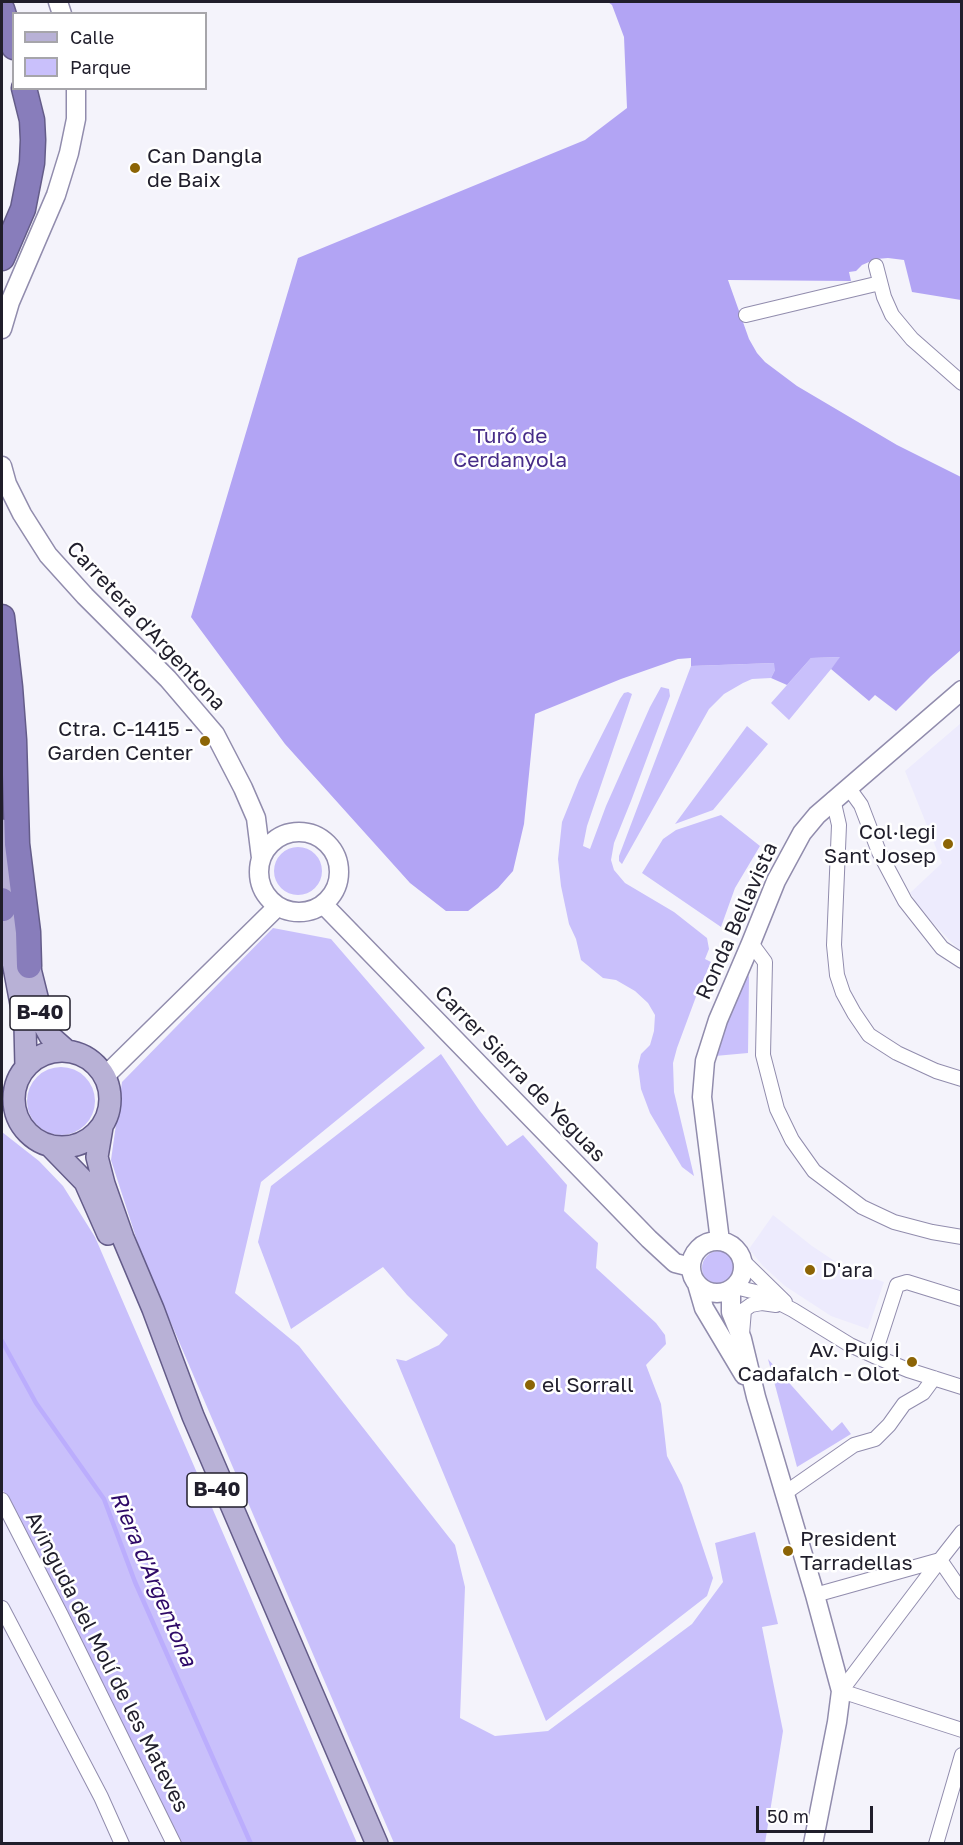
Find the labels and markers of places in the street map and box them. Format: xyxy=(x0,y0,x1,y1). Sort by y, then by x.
place label: Can Dangla de Baix xyxy=(147,143,262,193)
marker: Can Dangla de Baix xyxy=(128,161,142,175)
place label: Ctra. C-1415 - Garden Center xyxy=(47,716,193,766)
marker: Ctra. C-1415 - Garden Center xyxy=(198,734,212,748)
place label: Col·legi Sant Josep xyxy=(824,819,936,869)
marker: Col·legi Sant Josep xyxy=(941,837,955,851)
place label: D'ara xyxy=(822,1257,873,1283)
marker: D'ara xyxy=(803,1263,817,1277)
place label: Av. Puig i Cadafalch - Olot xyxy=(738,1337,900,1387)
marker: Av. Puig i Cadafalch - Olot xyxy=(905,1355,919,1369)
place label: el Sorrall xyxy=(542,1372,634,1398)
marker: el Sorrall xyxy=(523,1378,537,1392)
place label: President Tarradellas xyxy=(800,1526,913,1576)
marker: President Tarradellas xyxy=(781,1544,795,1558)

